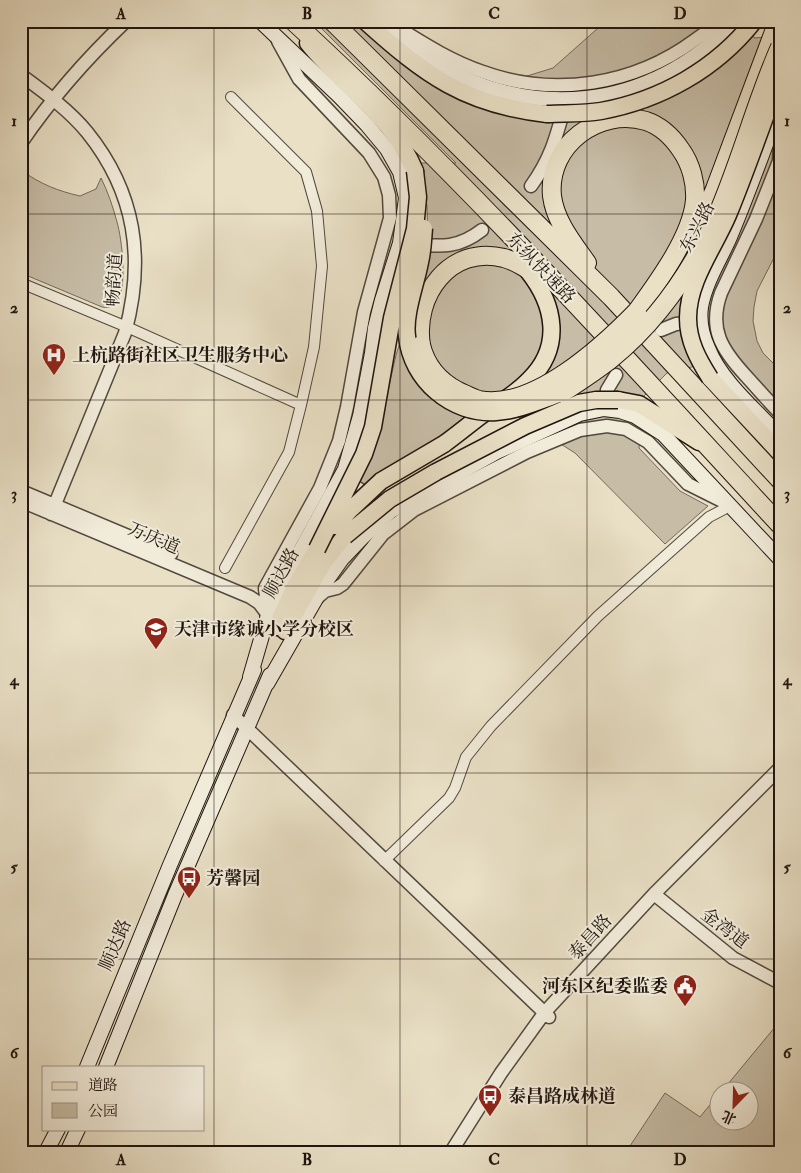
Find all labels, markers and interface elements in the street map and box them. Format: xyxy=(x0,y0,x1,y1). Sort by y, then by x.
text: A xyxy=(115,4,127,24)
text: B xyxy=(302,4,312,24)
text: C xyxy=(488,4,500,24)
text: D xyxy=(673,4,687,24)
text: 1 xyxy=(11,111,17,131)
text: 1 xyxy=(784,111,790,131)
street label: 东兴路 xyxy=(675,198,720,257)
street label: 东纵快速路 xyxy=(501,228,580,309)
street label: 畅韵道 xyxy=(101,252,128,308)
text: 2 xyxy=(10,298,18,318)
text: 2 xyxy=(783,298,791,318)
hospital icon: 上杭路街社区卫生服务中心 xyxy=(41,342,67,376)
place label: 上杭路街社区卫生服务中心 xyxy=(72,344,288,367)
text: 3 xyxy=(11,484,17,504)
text: 3 xyxy=(784,484,790,504)
street label: 万庆道 xyxy=(124,517,183,560)
street label: 顺达路 xyxy=(258,544,305,602)
school or university icon: 天津市缘诚小学分校区 xyxy=(143,616,169,650)
place label: 天津市缘诚小学分校区 xyxy=(174,618,354,641)
text: 4 xyxy=(9,670,20,690)
text: 4 xyxy=(782,670,793,690)
text: 5 xyxy=(10,857,18,877)
text: 5 xyxy=(783,857,791,877)
bus stop icon: 芳馨园 xyxy=(176,865,202,899)
place label: 芳馨园 xyxy=(206,867,260,890)
street label: 金湾道 xyxy=(696,903,753,954)
street label: 泰昌路 xyxy=(564,910,617,965)
street label: 顺达路 xyxy=(94,916,137,975)
public building icon: 河东区纪委监委 xyxy=(672,973,698,1007)
place label: 河东区纪委监委 xyxy=(542,975,668,998)
text: 6 xyxy=(10,1043,20,1063)
text: 6 xyxy=(783,1043,793,1063)
legend xyxy=(42,1066,205,1130)
text: 道路 xyxy=(88,1076,118,1095)
north arrow xyxy=(708,1080,758,1130)
bus stop icon: 泰昌路成林道 xyxy=(477,1083,503,1117)
place label: 泰昌路成林道 xyxy=(508,1085,616,1108)
text: 公园 xyxy=(88,1102,118,1121)
text: 北 xyxy=(719,1107,739,1128)
text: A xyxy=(115,1150,127,1170)
text: B xyxy=(302,1150,312,1170)
text: C xyxy=(488,1150,500,1170)
text: D xyxy=(673,1150,687,1170)

